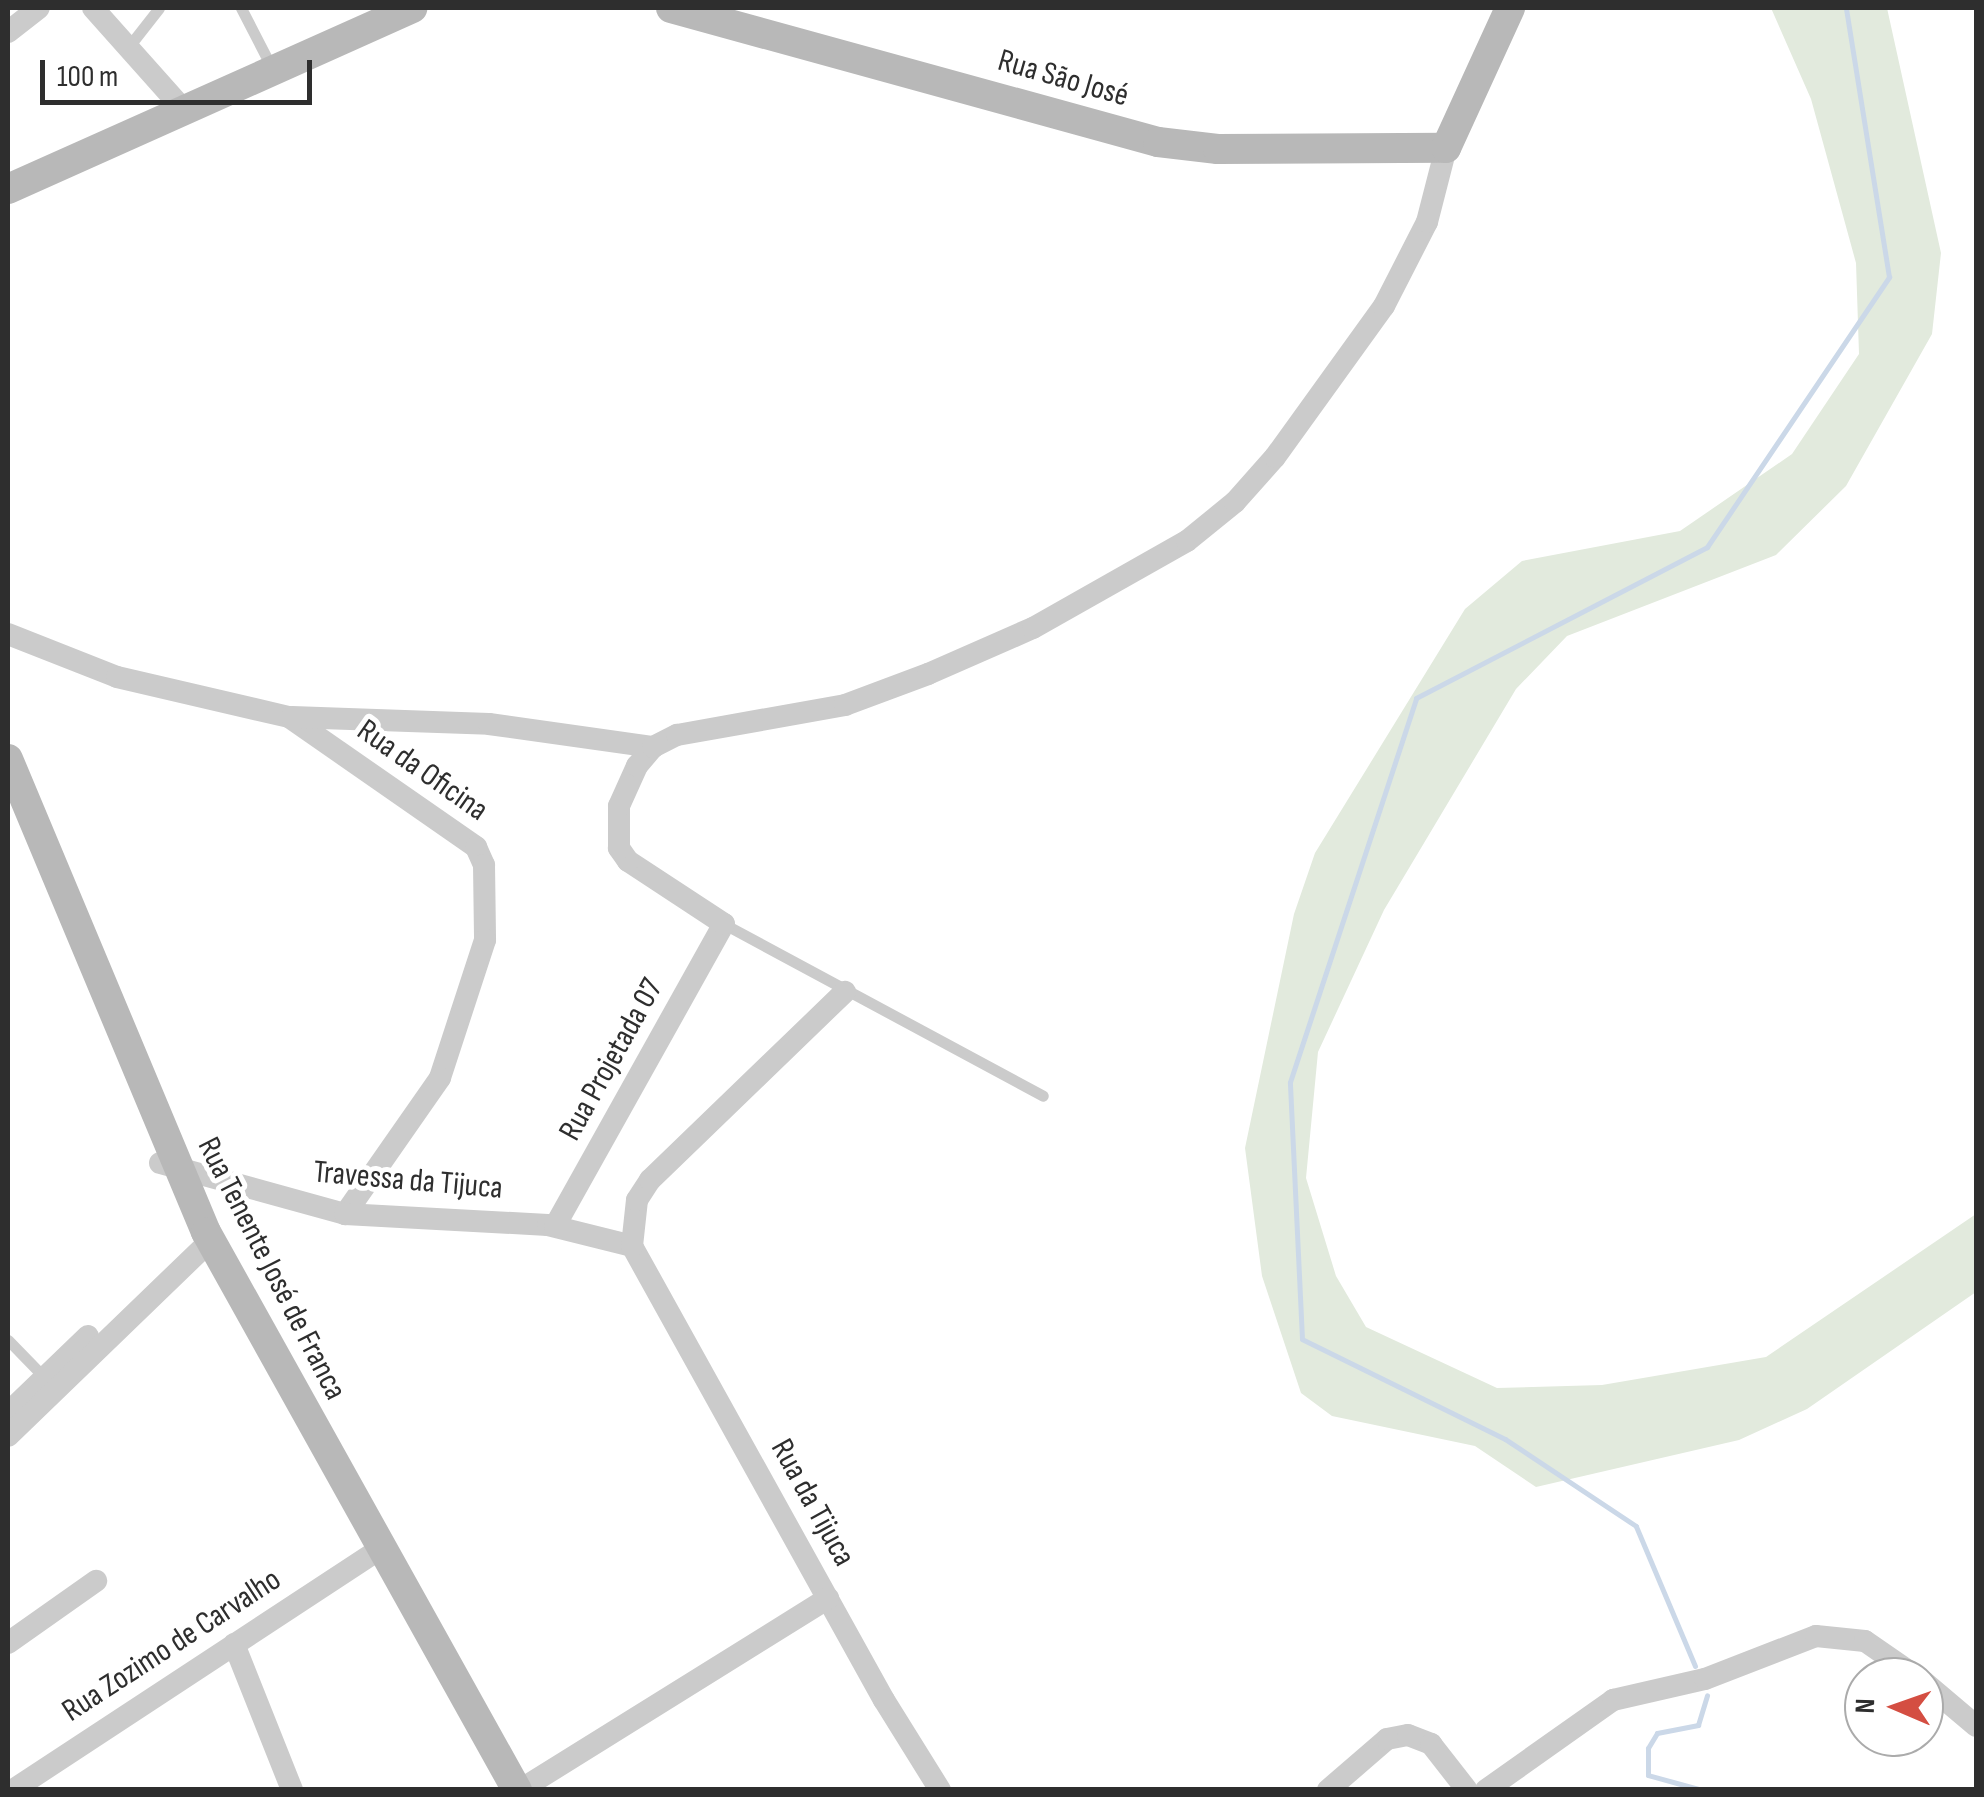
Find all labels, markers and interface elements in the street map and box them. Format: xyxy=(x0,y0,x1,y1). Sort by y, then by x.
scale bar xyxy=(45,40,318,102)
street label: Rua São José xyxy=(993,42,1133,116)
text: 100 m xyxy=(57,59,118,95)
street label: Rua da Oficina xyxy=(349,712,495,830)
street label: Rua Projetada 07 xyxy=(552,972,672,1148)
street label: Rua Tenente José de Franca xyxy=(188,1131,354,1407)
street label: Travessa da Tijuca xyxy=(312,1154,504,1208)
street label: Rua da Tijuca xyxy=(761,1433,863,1573)
street label: Rua Zozimo de Carvalho xyxy=(56,1561,288,1731)
north arrow xyxy=(1844,1657,1944,1757)
text: N xyxy=(1849,1698,1882,1714)

